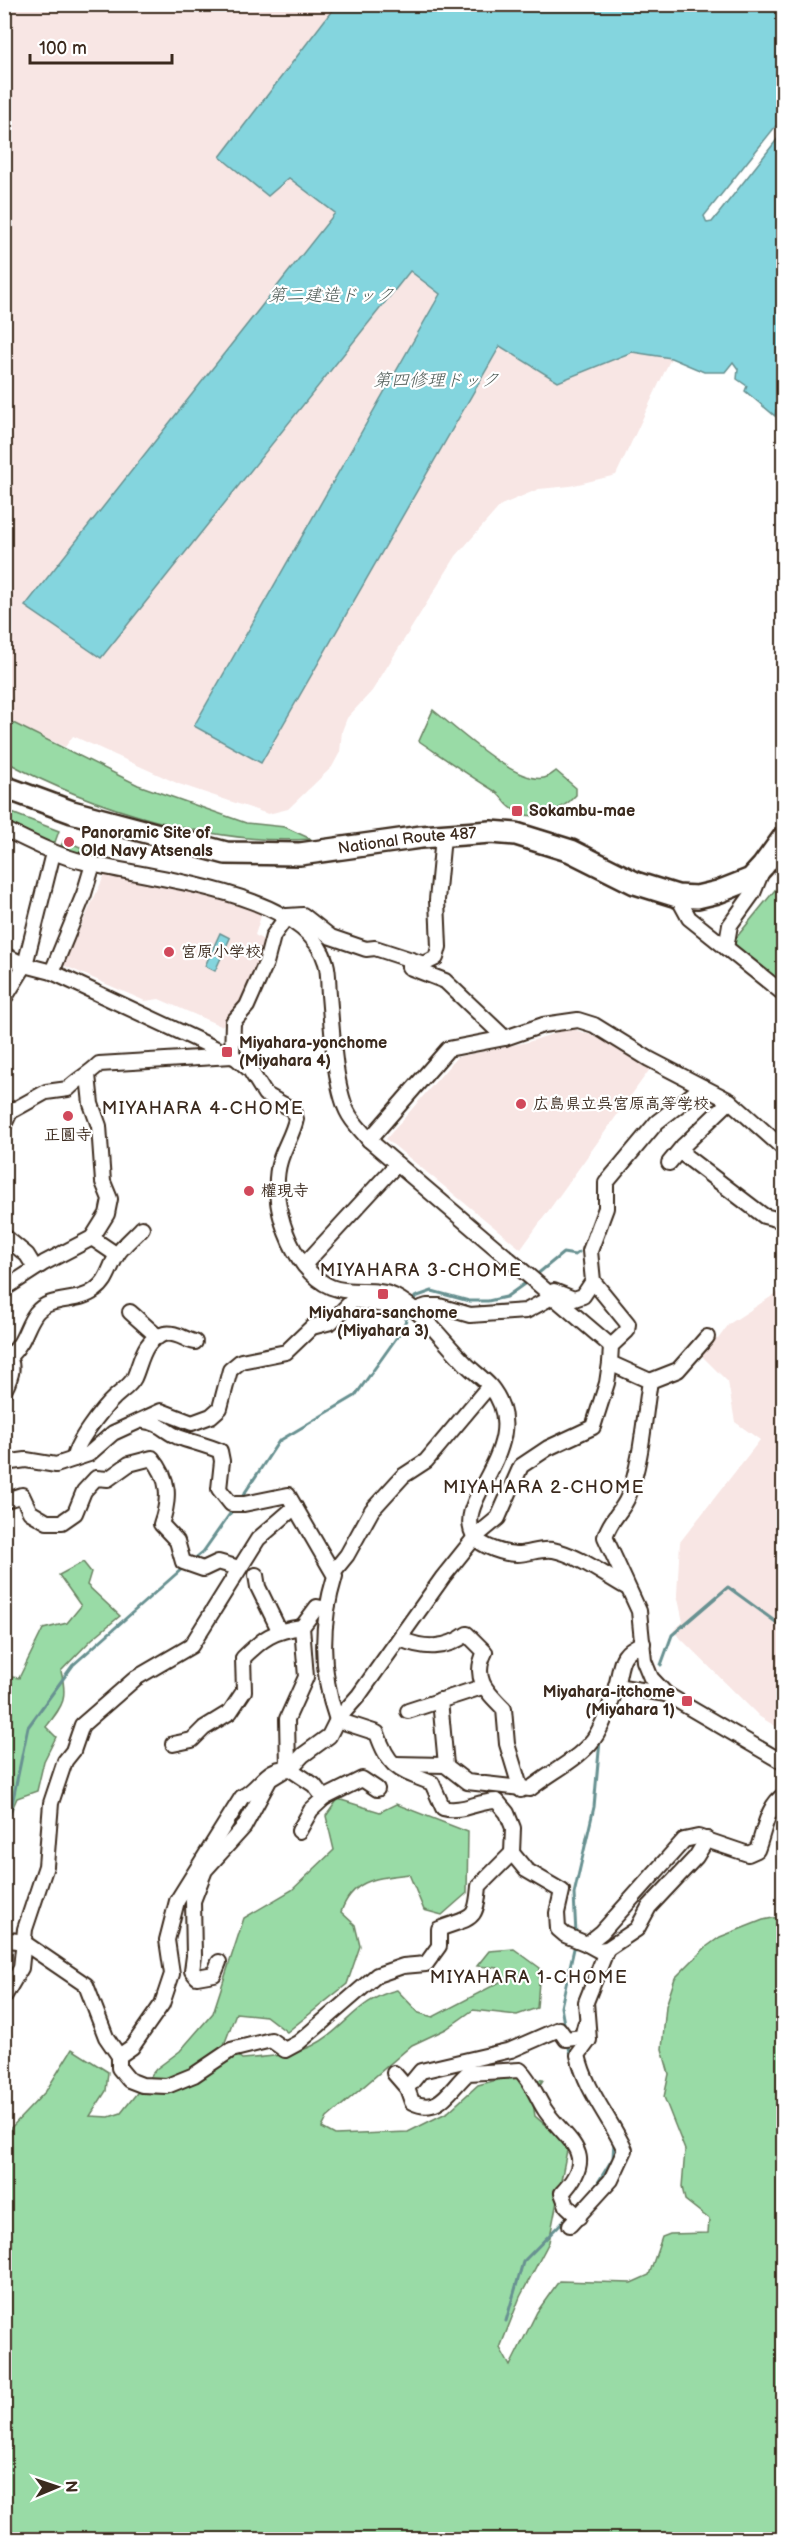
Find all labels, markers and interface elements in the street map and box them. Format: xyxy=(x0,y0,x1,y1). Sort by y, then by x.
scale bar xyxy=(30,27,172,65)
text: 100 m xyxy=(39,38,87,59)
water label: 第二建造ドック xyxy=(268,285,394,306)
water label: 第四修理ドック xyxy=(373,370,499,391)
place label: Sokambu-mae xyxy=(529,802,635,821)
marker: Sokambu-mae xyxy=(510,804,524,818)
place label: Panoramic Site of Old Navy Atsenals xyxy=(81,824,213,861)
street label: National Route 487 xyxy=(337,824,477,858)
marker: Panoramic Site of Old Navy Atsenals xyxy=(62,835,76,849)
place label: 宮原小学校 xyxy=(181,943,261,962)
marker: 宮原小学校 xyxy=(162,945,176,959)
place label: Miyahara-yonchome (Miyahara 4) xyxy=(239,1034,387,1071)
marker: Miyahara-yonchome (Miyahara 4) xyxy=(220,1045,234,1059)
place label: 広島県立呉宮原高等学校 xyxy=(533,1095,709,1114)
marker: 広島県立呉宮原高等学校 xyxy=(514,1097,528,1111)
district label: MIYAHARA 4-CHOME xyxy=(102,1098,304,1119)
marker: 正圓寺 xyxy=(61,1109,75,1123)
place label: 正圓寺 xyxy=(44,1126,92,1145)
place label: 權現寺 xyxy=(261,1182,309,1201)
marker: 權現寺 xyxy=(242,1184,256,1198)
district label: MIYAHARA 3-CHOME xyxy=(320,1260,522,1281)
marker: Miyahara-sanchome (Miyahara 3) xyxy=(376,1287,390,1301)
place label: Miyahara-sanchome (Miyahara 3) xyxy=(308,1304,458,1341)
district label: MIYAHARA 2-CHOME xyxy=(443,1477,645,1498)
place label: Miyahara-itchome (Miyahara 1) xyxy=(543,1683,675,1720)
marker: Miyahara-itchome (Miyahara 1) xyxy=(680,1694,694,1708)
district label: MIYAHARA 1-CHOME xyxy=(430,1967,628,1988)
north arrow xyxy=(27,2457,87,2517)
text: N xyxy=(61,2480,80,2493)

